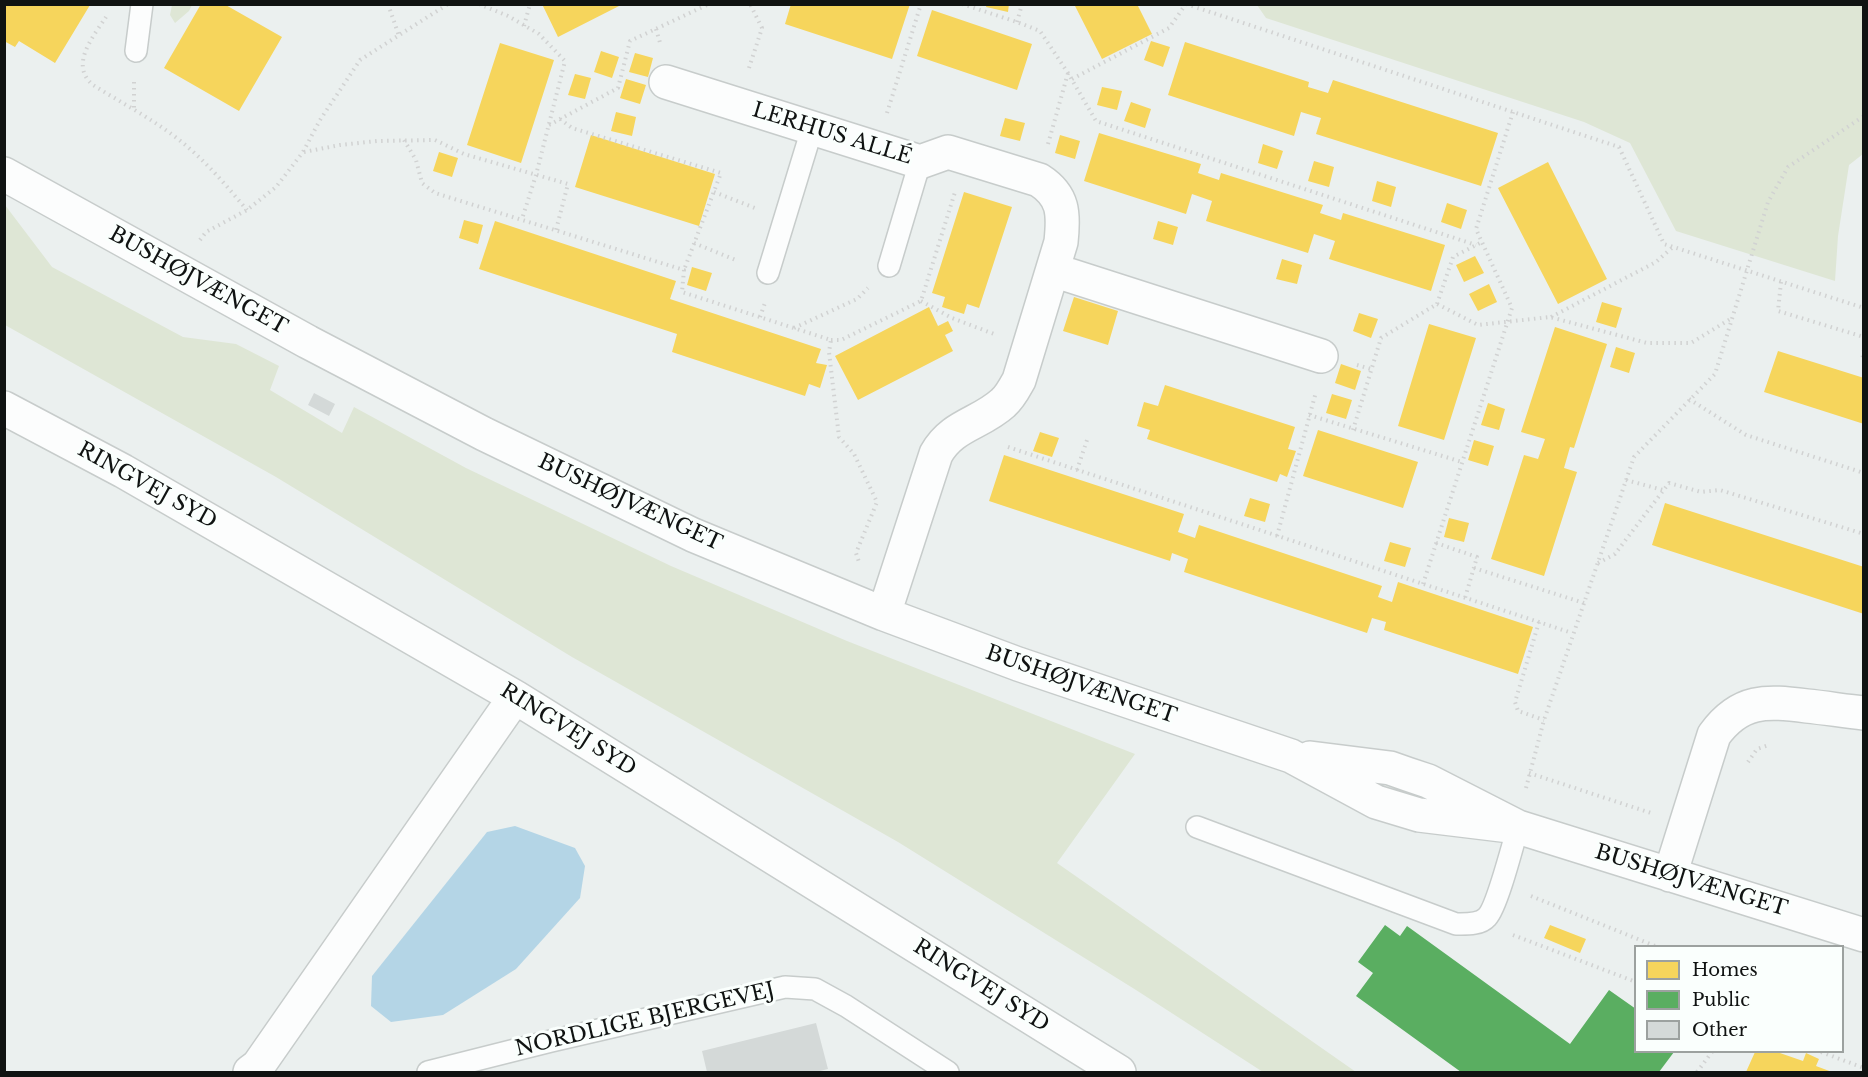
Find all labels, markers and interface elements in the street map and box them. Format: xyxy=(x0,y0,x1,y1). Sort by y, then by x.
street label: LERHUS ALLÉ xyxy=(749,98,915,170)
street label: BUSHØJVÆNGET xyxy=(104,221,292,341)
street label: RINGVEJ SYD xyxy=(73,437,221,535)
street label: BUSHØJVÆNGET xyxy=(534,449,726,557)
street label: BUSHØJVÆNGET xyxy=(982,641,1180,729)
street label: RINGVEJ SYD xyxy=(495,678,641,782)
street label: BUSHØJVÆNGET xyxy=(1592,840,1790,922)
street label: RINGVEJ SYD xyxy=(908,934,1054,1038)
legend xyxy=(1634,945,1844,1053)
text: Homes xyxy=(1692,959,1758,981)
street label: NORDLIGE BJERGEVEJ xyxy=(513,978,777,1062)
text: Public xyxy=(1692,989,1750,1011)
text: Other xyxy=(1692,1019,1747,1041)

